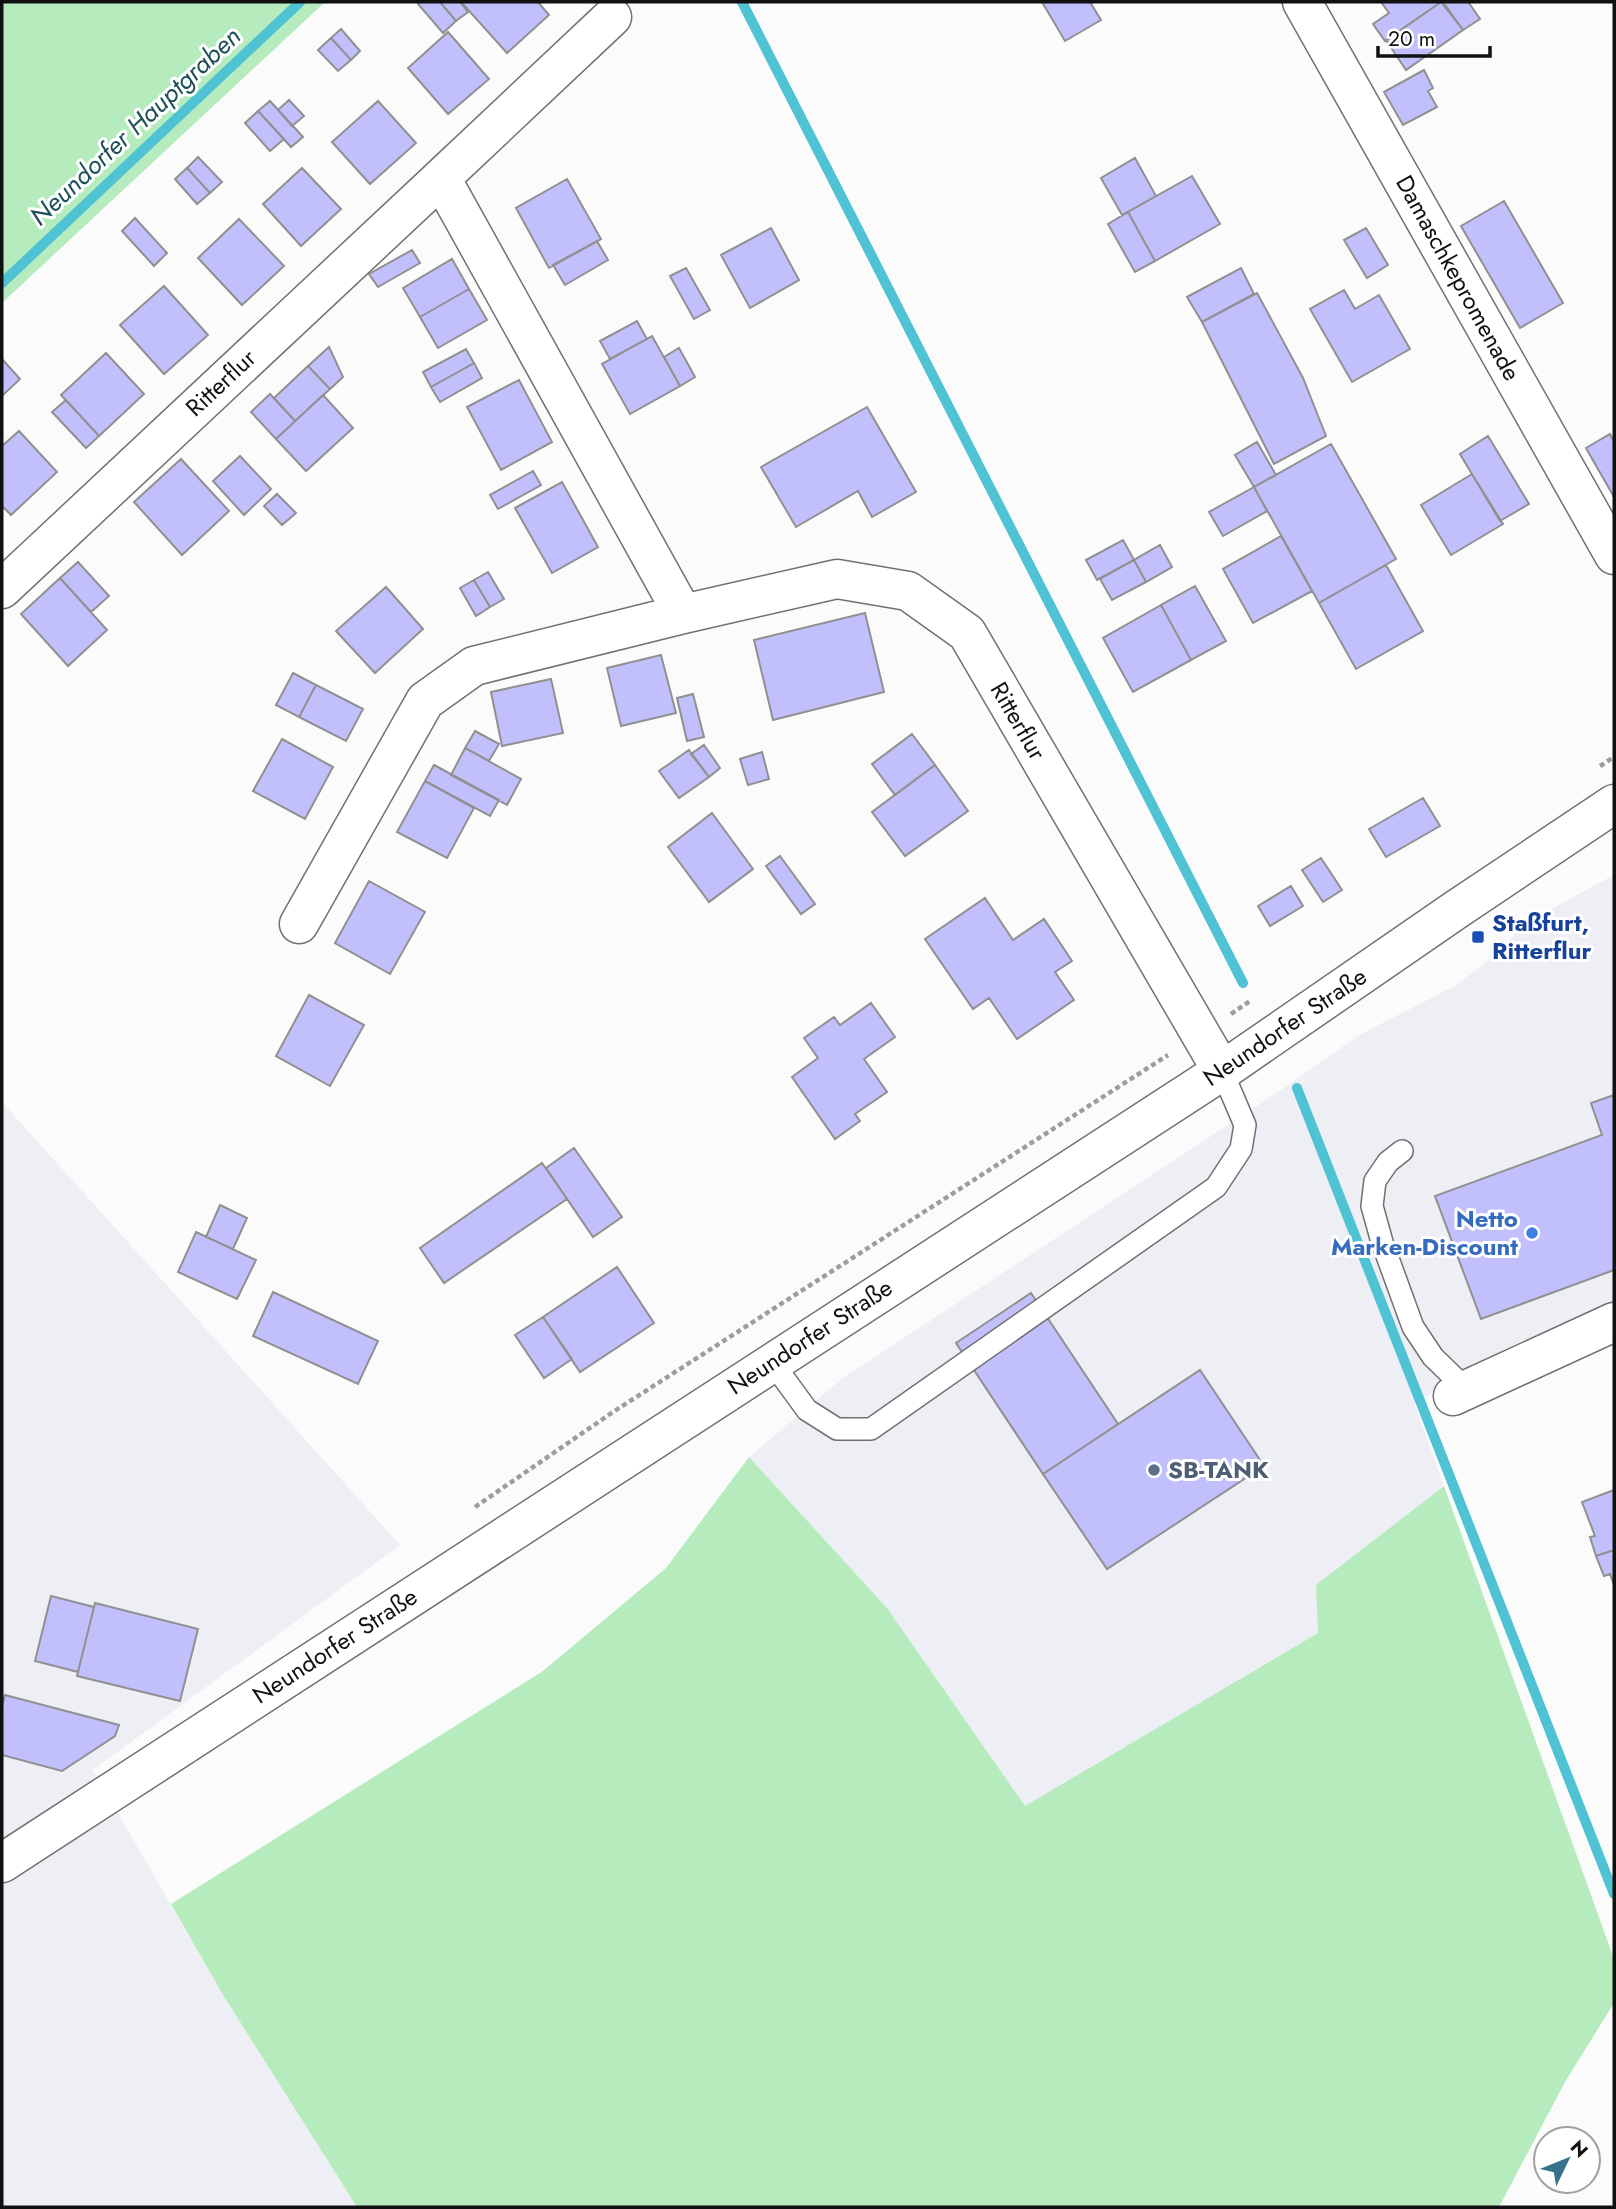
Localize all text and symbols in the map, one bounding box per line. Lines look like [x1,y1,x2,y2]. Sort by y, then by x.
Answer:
scale bar [1378,14,1490,58]
water label: Neundorfer Hauptgraben [21,18,249,234]
text: 20 m [1388,24,1435,54]
street label: Damaschkepromenade [1387,169,1530,387]
street label: Ritterflur [178,340,264,424]
street label: Ritterflur [982,675,1055,767]
place label: Staßfurt, Ritterflur [1492,905,1592,968]
marker: Staßfurt, Ritterflur [1470,929,1486,945]
street label: Neundorfer Straße [1196,959,1373,1094]
place label: Netto Marken-Discount [1331,1201,1518,1264]
marker: Netto Marken-Discount [1524,1225,1540,1241]
street label: Neundorfer Straße [720,1270,899,1403]
place label: SB-TANK [1168,1452,1269,1487]
marker: SB-TANK [1146,1462,1162,1478]
street label: Neundorfer Straße [245,1579,424,1712]
north arrow [1532,2125,1602,2195]
text: N [1564,2134,1594,2163]

